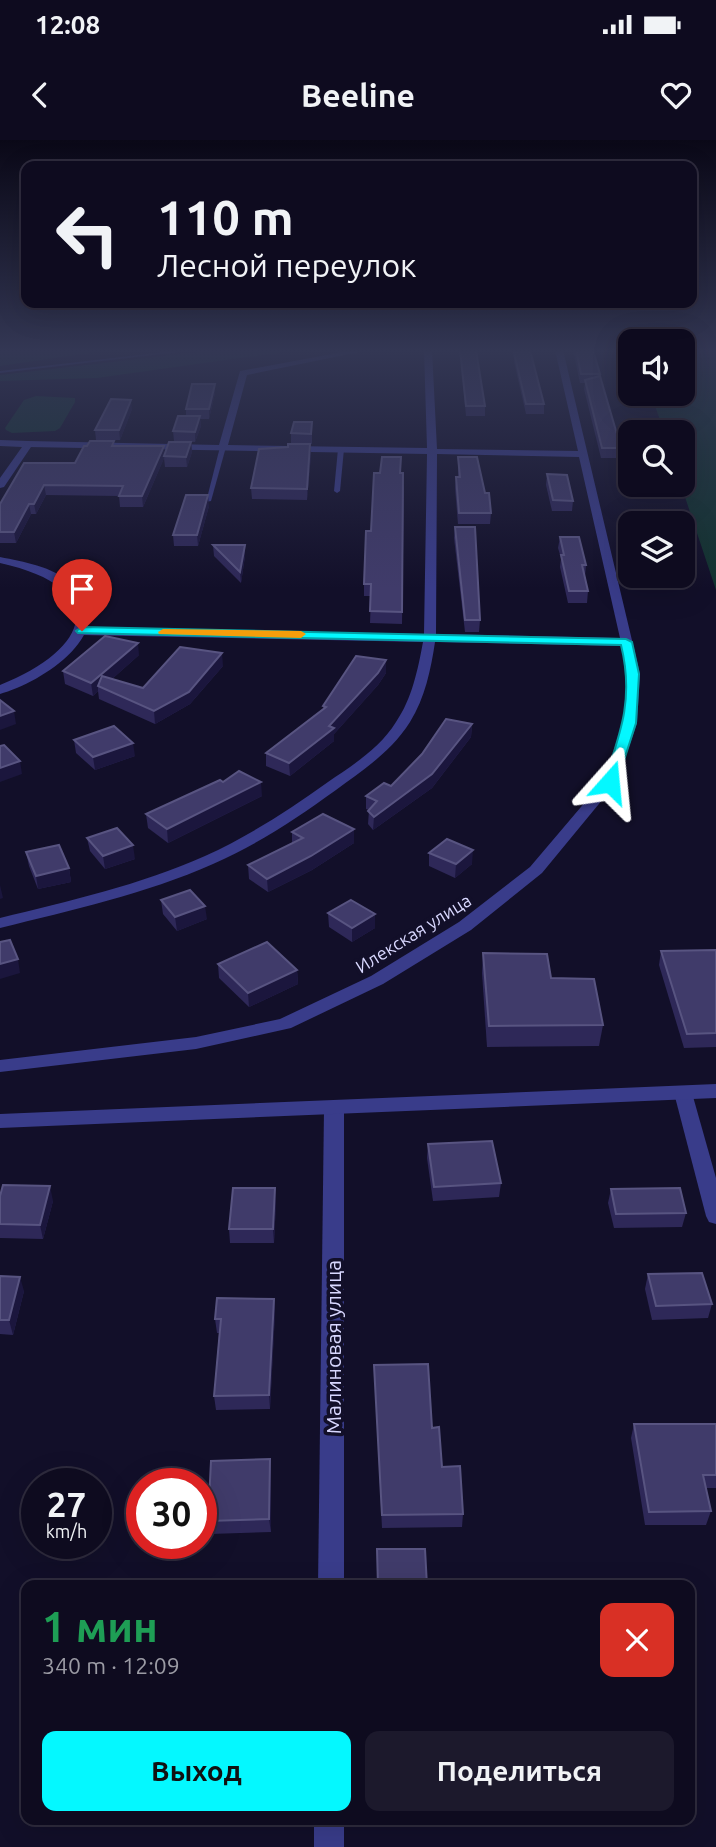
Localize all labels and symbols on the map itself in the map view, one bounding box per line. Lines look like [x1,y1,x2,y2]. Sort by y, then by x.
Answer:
pin [52,559,112,631]
position arrow [573,745,647,819]
street label: Илекская улица [352,889,474,977]
street label: Малиновая улица [321,1260,345,1434]
speed limit sign: 30 [126,1468,217,1559]

